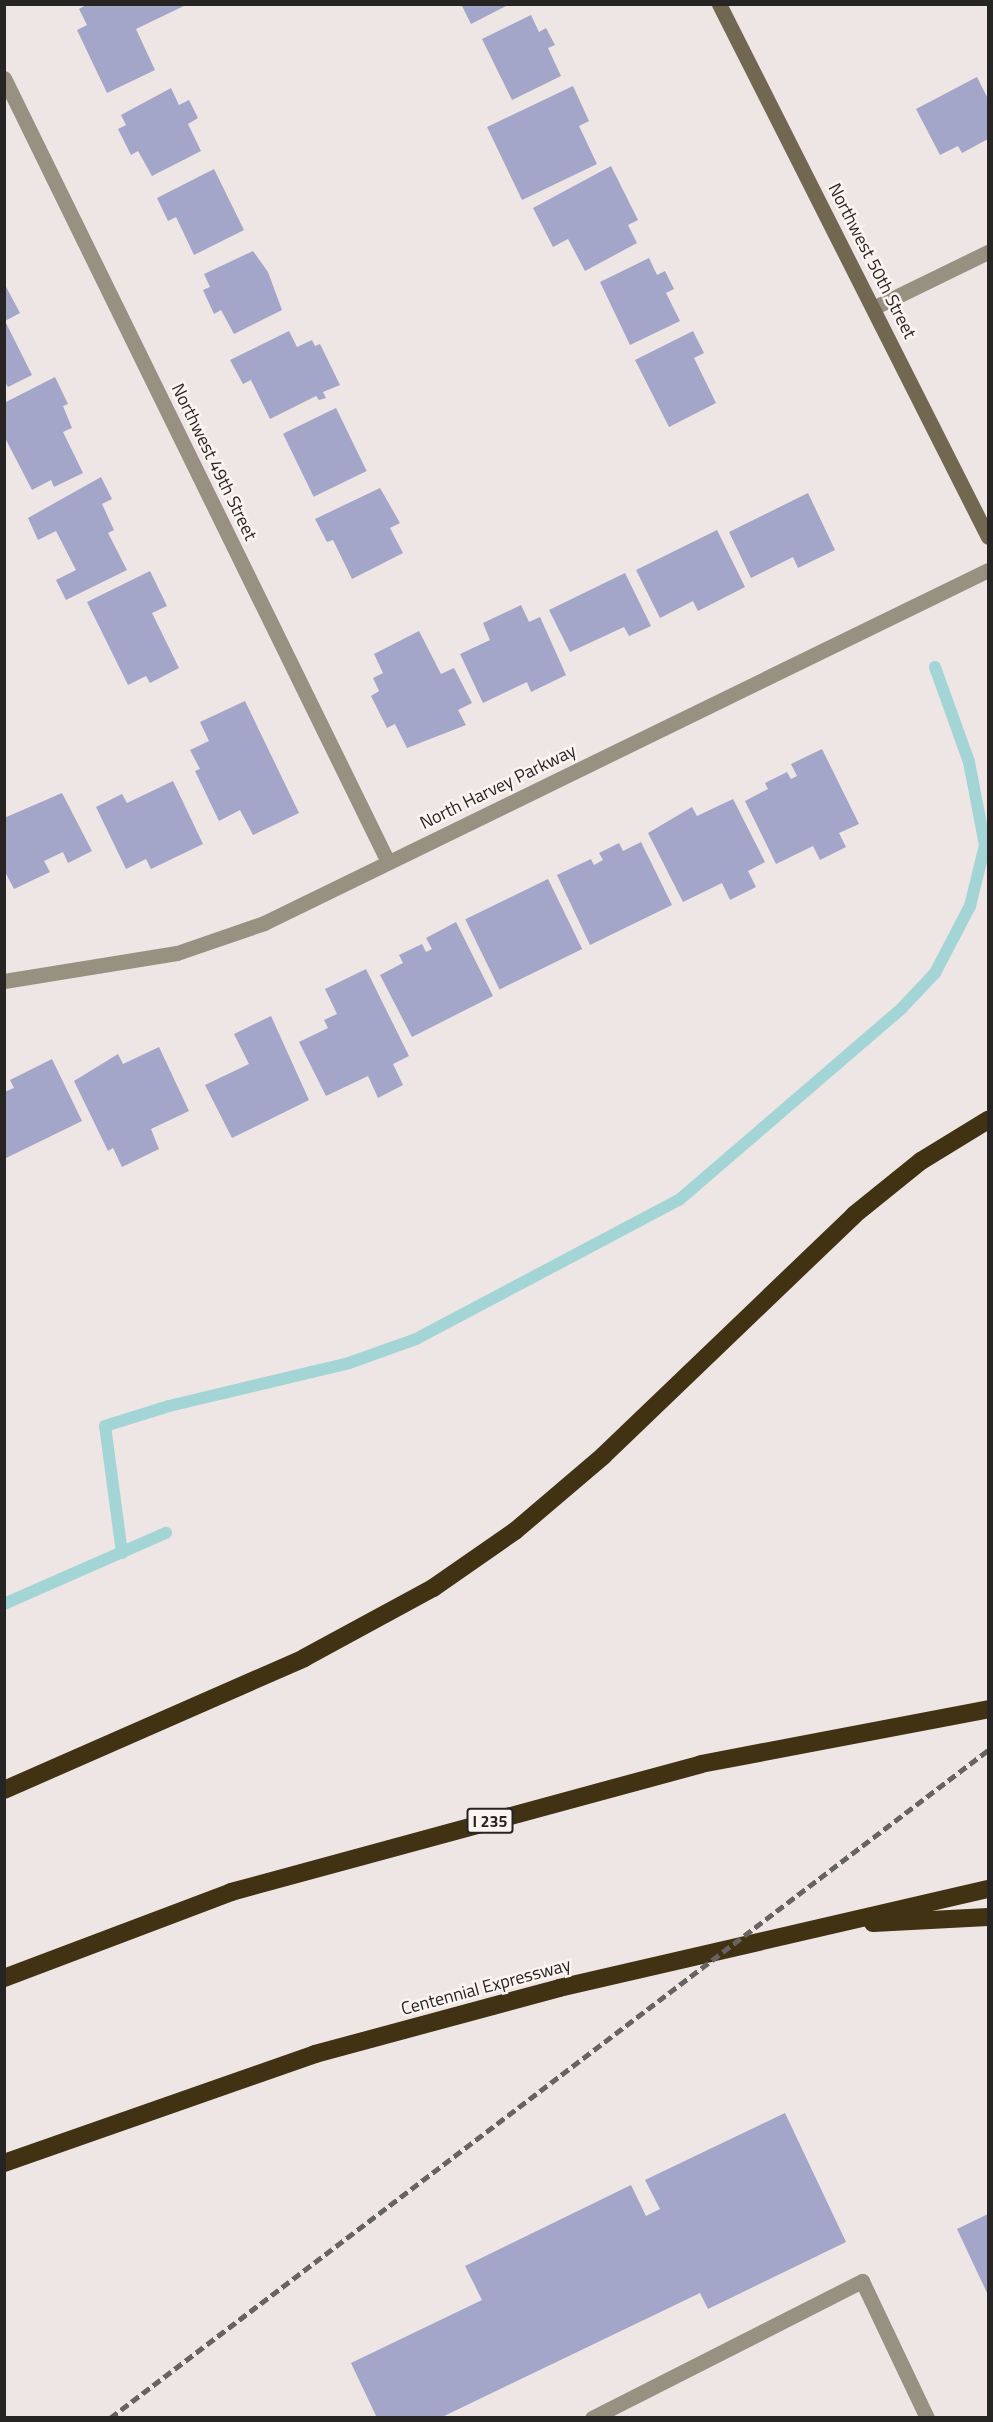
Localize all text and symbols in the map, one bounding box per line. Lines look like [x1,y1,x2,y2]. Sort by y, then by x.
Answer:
street label: Northwest 50th Street [823,180,921,342]
street label: Northwest 49th Street [167,380,261,544]
street label: North Harvey Parkway [416,740,580,834]
road number: I 235 [466,1808,514,1834]
street label: Centennial Expressway [399,1954,573,2020]

